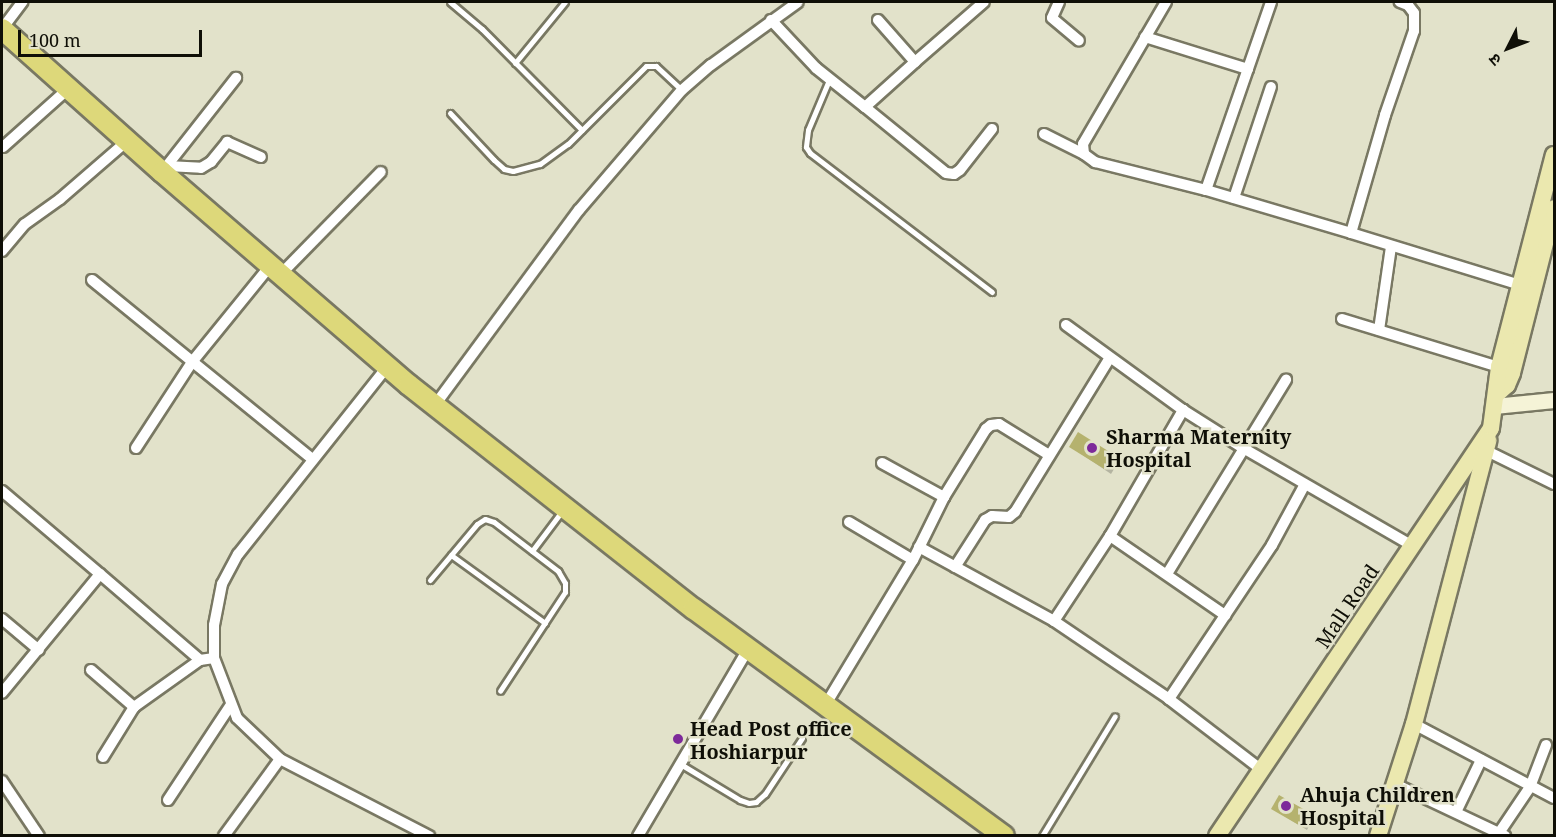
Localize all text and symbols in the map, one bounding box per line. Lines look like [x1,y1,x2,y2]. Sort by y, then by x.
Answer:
scale bar [21,18,206,56]
north arrow [1478,18,1538,78]
text: 100 m [29,28,81,52]
text: उ [1483,49,1506,71]
place label: Sharma Maternity Hospital [1106,424,1291,471]
marker: Sharma Maternity Hospital [1083,439,1101,457]
street label: Mall Road [1310,560,1384,652]
place label: Head Post office Hoshiarpur [690,716,852,763]
marker: Head Post office Hoshiarpur [671,732,685,746]
place label: Ahuja Children Hospital [1300,783,1455,830]
marker: Ahuja Children Hospital [1277,797,1295,815]

